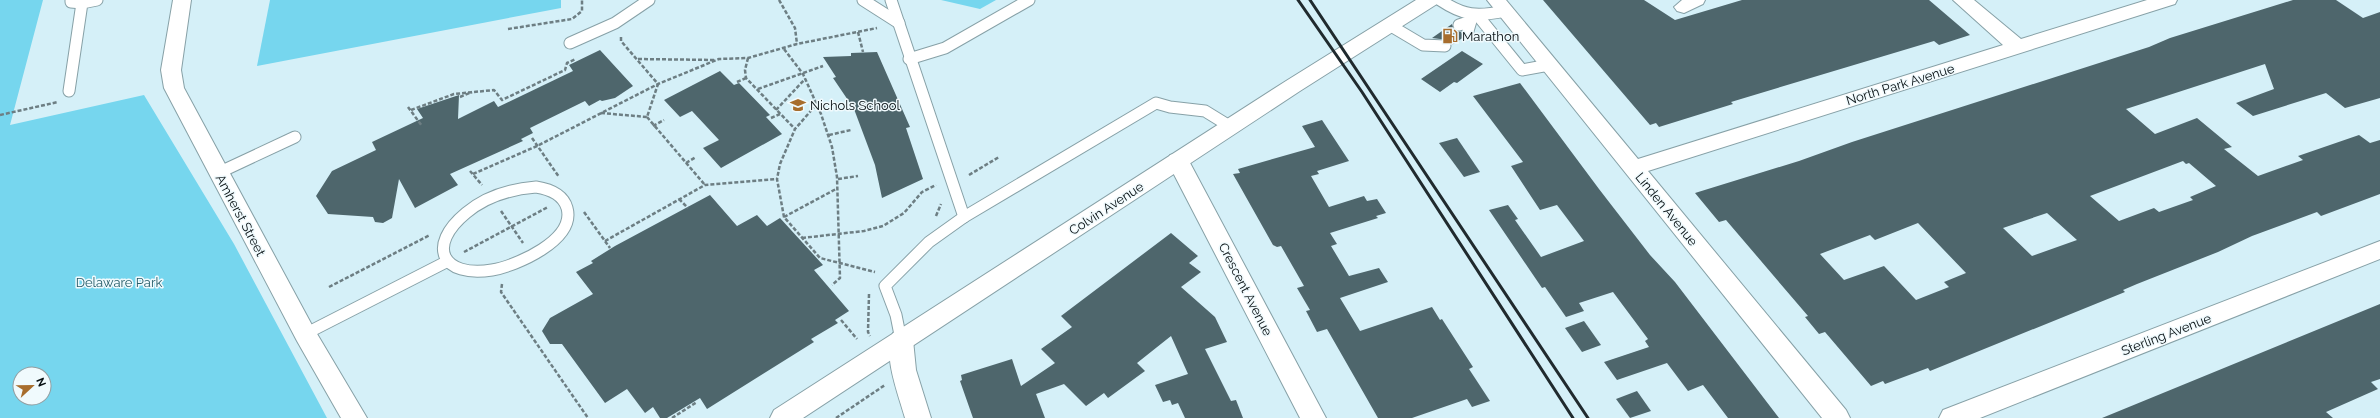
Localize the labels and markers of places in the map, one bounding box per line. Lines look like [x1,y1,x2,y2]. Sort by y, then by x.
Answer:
fuel station icon: Marathon [1441,27,1459,45]
place label: Marathon [1462,29,1519,44]
school or university icon: Nichols School [789,96,807,114]
place label: Nichols School [810,98,901,113]

